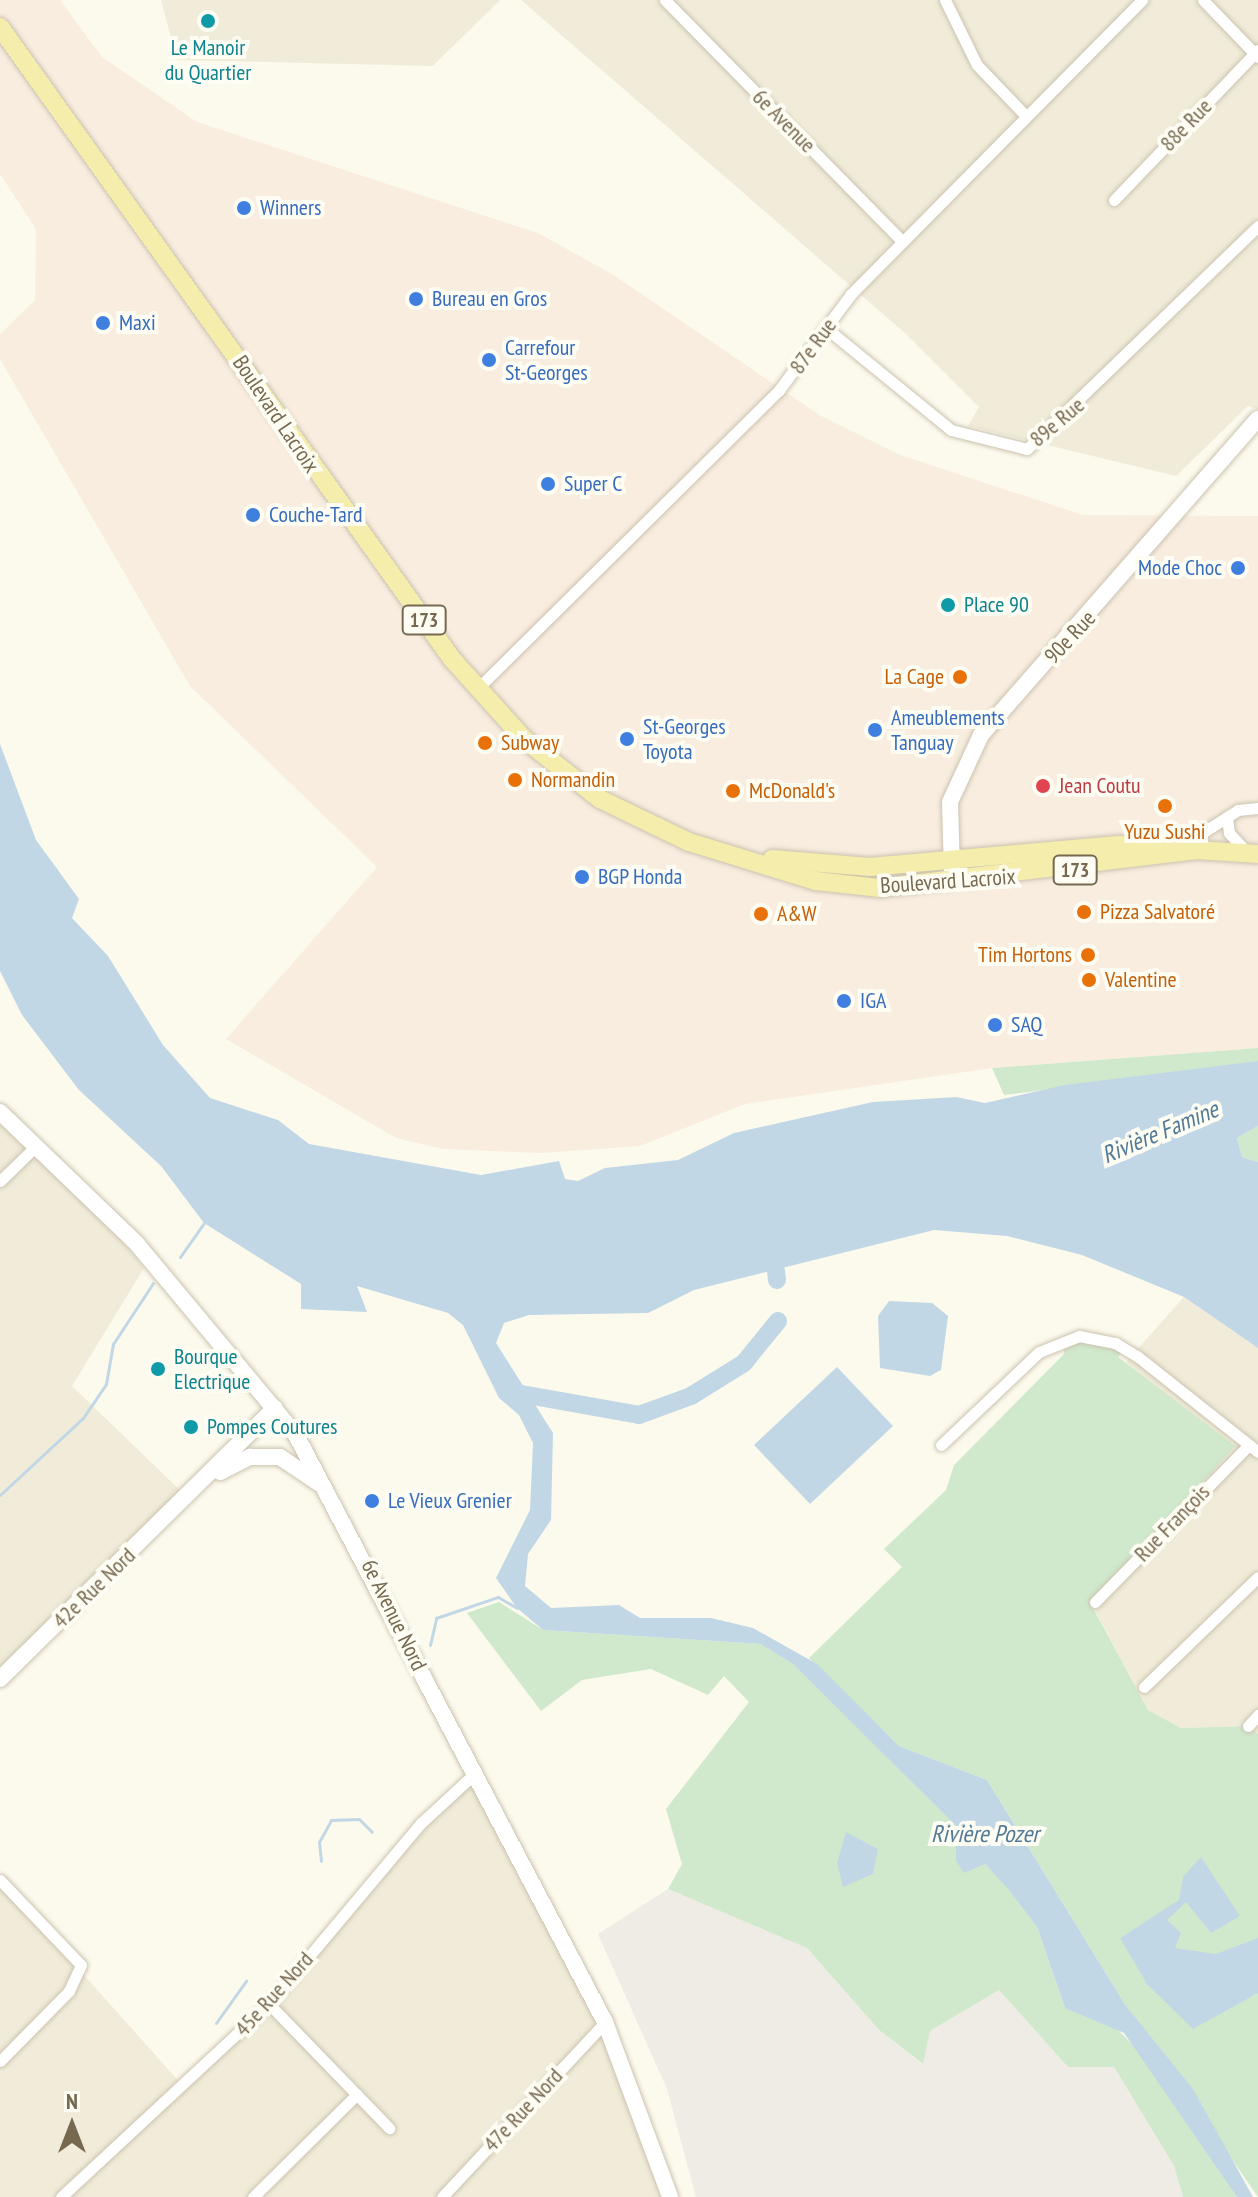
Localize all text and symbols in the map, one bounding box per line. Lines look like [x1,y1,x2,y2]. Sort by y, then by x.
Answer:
marker: Le Manoir du Quartier [199,12,217,30]
place label: Le Manoir du Quartier [165,34,251,86]
street label: 6e Avenue [747,84,821,158]
street label: 88e Rue [1155,93,1217,157]
place label: Winners [260,195,321,221]
marker: Winners [235,199,253,217]
place label: Bureau en Gros [432,286,547,312]
marker: Bureau en Gros [407,290,425,308]
place label: Maxi [119,310,156,336]
street label: 87e Rue [784,313,842,379]
marker: Maxi [94,314,112,332]
place label: Carrefour St-Georges [505,334,588,386]
street label: Boulevard Lacroix [227,350,325,478]
marker: Carrefour St-Georges [480,351,498,369]
street label: 89e Rue [1024,392,1090,452]
place label: Super C [564,471,622,497]
marker: Super C [539,475,557,493]
place label: Couche-Tard [269,502,362,528]
marker: Couche-Tard [244,506,262,524]
place label: Mode Choc [1138,555,1222,581]
marker: Mode Choc [1229,559,1247,577]
place label: Place 90 [964,592,1029,618]
marker: Place 90 [939,596,957,614]
road number: 173 [400,604,448,636]
street label: 90e Rue [1039,605,1101,669]
place label: La Cage [885,664,944,690]
marker: La Cage [951,668,969,686]
place label: Ameublements Tanguay [891,704,1005,756]
place label: St-Georges Toyota [643,713,726,764]
marker: Ameublements Tanguay [866,721,884,739]
place label: Subway [501,730,559,756]
marker: St-Georges Toyota [618,730,636,748]
marker: Subway [476,734,494,752]
place label: Normandin [531,767,615,793]
marker: Normandin [506,771,524,789]
place label: Jean Coutu [1059,773,1141,799]
marker: Jean Coutu [1034,777,1052,795]
place label: McDonald's [749,778,835,804]
marker: McDonald's [724,782,742,800]
marker: Yuzu Sushi [1156,797,1174,815]
place label: Yuzu Sushi [1124,819,1206,845]
road number: 173 [1051,854,1099,886]
street label: Boulevard Lacroix [879,863,1017,899]
place label: BGP Honda [598,864,683,890]
marker: BGP Honda [573,868,591,886]
place label: Pizza Salvatoré [1100,899,1215,925]
place label: A&W [777,901,817,927]
marker: Pizza Salvatoré [1075,903,1093,921]
marker: A&W [752,905,770,923]
place label: Tim Hortons [978,942,1072,968]
marker: Tim Hortons [1079,946,1097,964]
place label: Valentine [1105,967,1177,993]
marker: Valentine [1080,971,1098,989]
place label: IGA [860,988,886,1014]
marker: IGA [835,992,853,1010]
place label: SAQ [1011,1012,1042,1038]
marker: SAQ [986,1016,1004,1034]
water label: Rivière Famine [1098,1095,1222,1169]
place label: Bourque Electrique [174,1343,250,1394]
marker: Bourque Electrique [149,1360,167,1378]
place label: Pompes Coutures [207,1414,338,1440]
marker: Pompes Coutures [182,1418,200,1436]
street label: Rue François [1129,1479,1215,1567]
place label: Le Vieux Grenier [388,1488,513,1514]
marker: Le Vieux Grenier [363,1492,381,1510]
street label: 42e Rue Nord [47,1542,141,1634]
street label: 6e Avenue Nord [356,1555,432,1675]
water label: Rivière Pozer [931,1820,1039,1848]
street label: 45e Rue Nord [229,1946,319,2042]
street label: 47e Rue Nord [478,2063,568,2157]
north arrow [32,2085,112,2165]
text: N [66,2087,78,2115]

